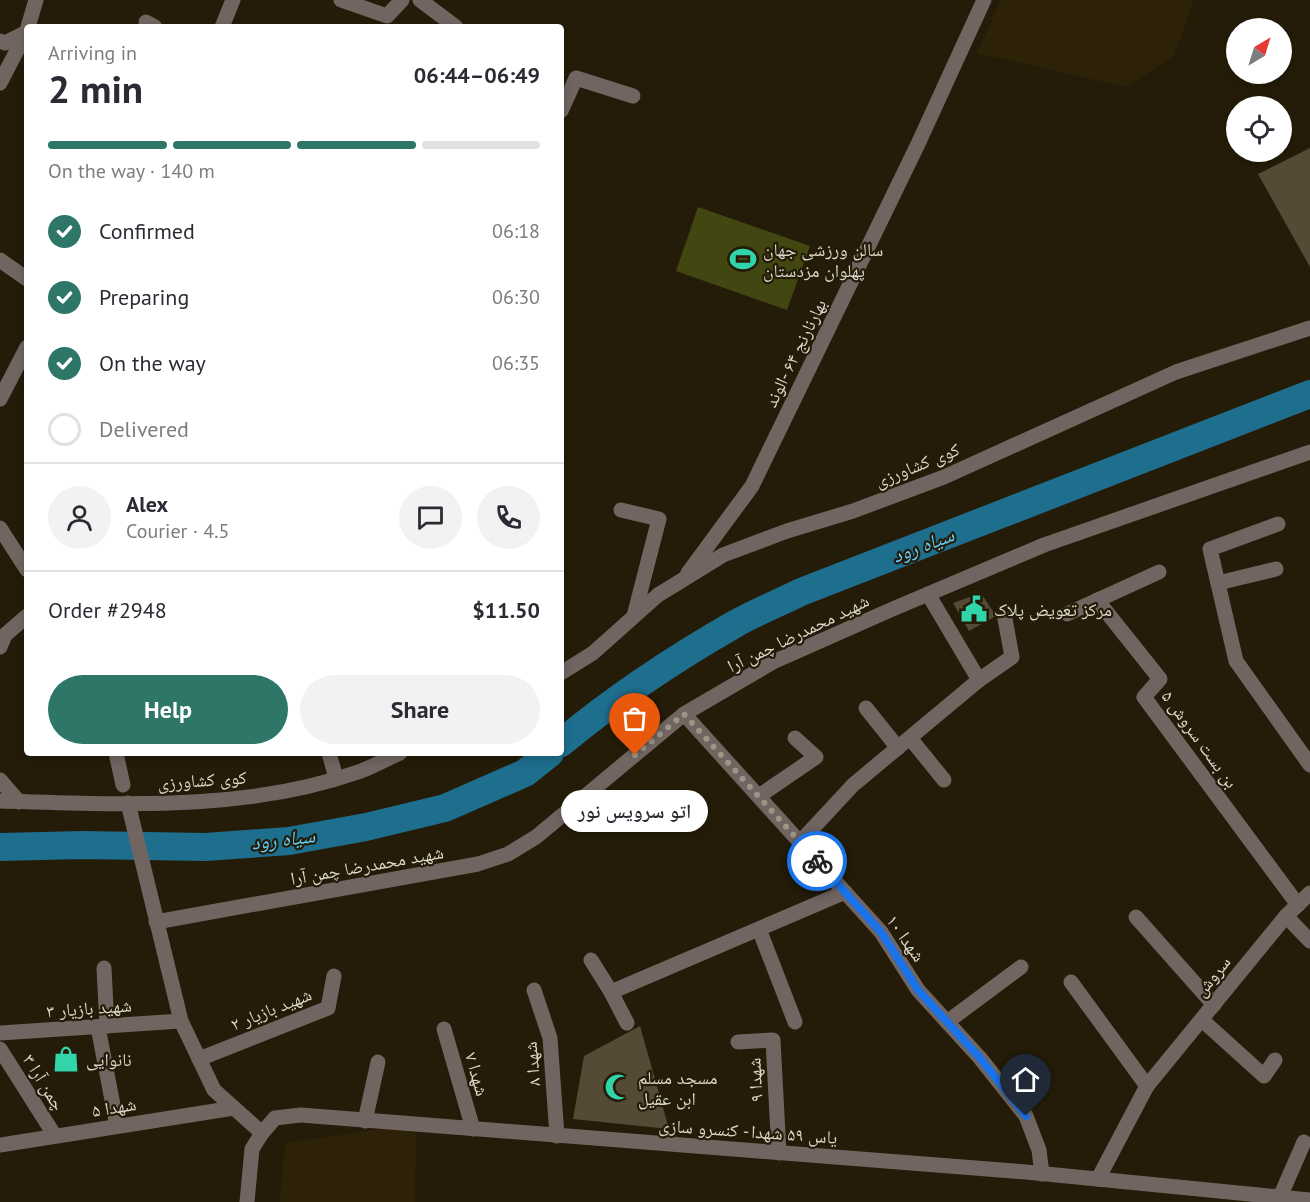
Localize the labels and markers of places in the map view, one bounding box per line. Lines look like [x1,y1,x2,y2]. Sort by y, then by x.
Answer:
place label: سالن ورزشی جهان پهلوان مزدستان [763,238,883,282]
sports icon: سالن ورزشی جهان پهلوان مزدستان [728,244,758,274]
public building icon: مرکز تعویض پلاک [959,594,989,624]
place label: مرکز تعویض پلاک [994,598,1112,621]
pin [609,693,660,755]
callout: اتو سرویس نور [562,791,708,833]
shop icon: نانوایی [51,1044,81,1074]
place label: نانوایی [86,1048,132,1071]
pin [1000,1054,1051,1116]
place label: مسجد مسلم ابن عقیل [638,1066,718,1110]
mosque icon: مسجد مسلم ابن عقیل [603,1072,633,1102]

